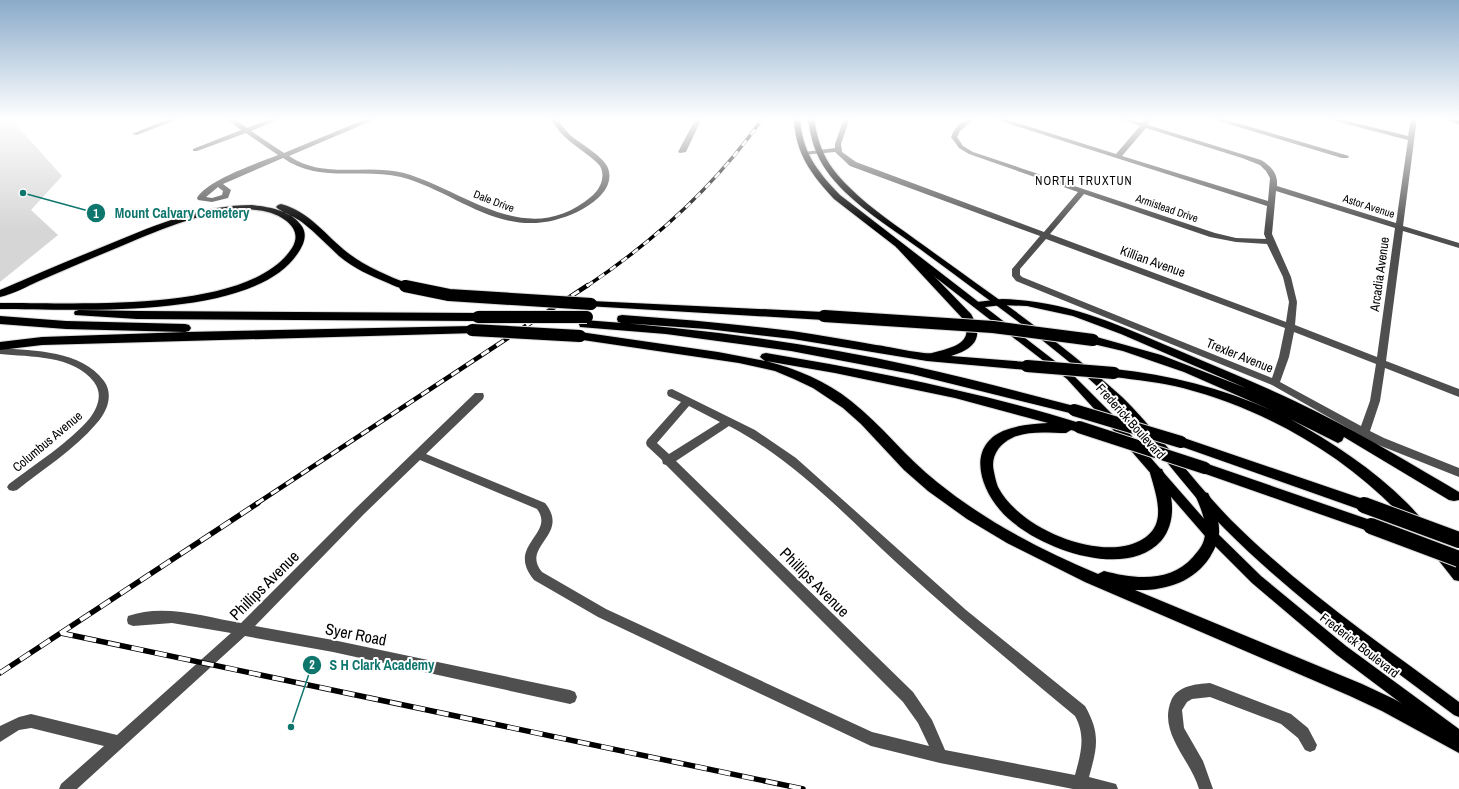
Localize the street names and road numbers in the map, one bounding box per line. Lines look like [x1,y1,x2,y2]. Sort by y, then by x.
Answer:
street label: Dale Drive [472,187,516,215]
street label: Armistead Drive [1133,190,1200,225]
street label: Astor Avenue [1340,191,1397,221]
street label: Arcadia Avenue [1366,236,1393,313]
street label: Killian Avenue [1118,242,1188,281]
street label: Trexler Avenue [1204,334,1276,377]
street label: Frederick Boulevard [1092,380,1169,463]
street label: Columbus Avenue [9,407,86,476]
street label: Phillips Avenue [775,542,855,622]
street label: Phillips Avenue [224,545,304,625]
street label: Frederick Boulevard [1317,609,1403,682]
street label: Syer Road [323,617,389,651]

